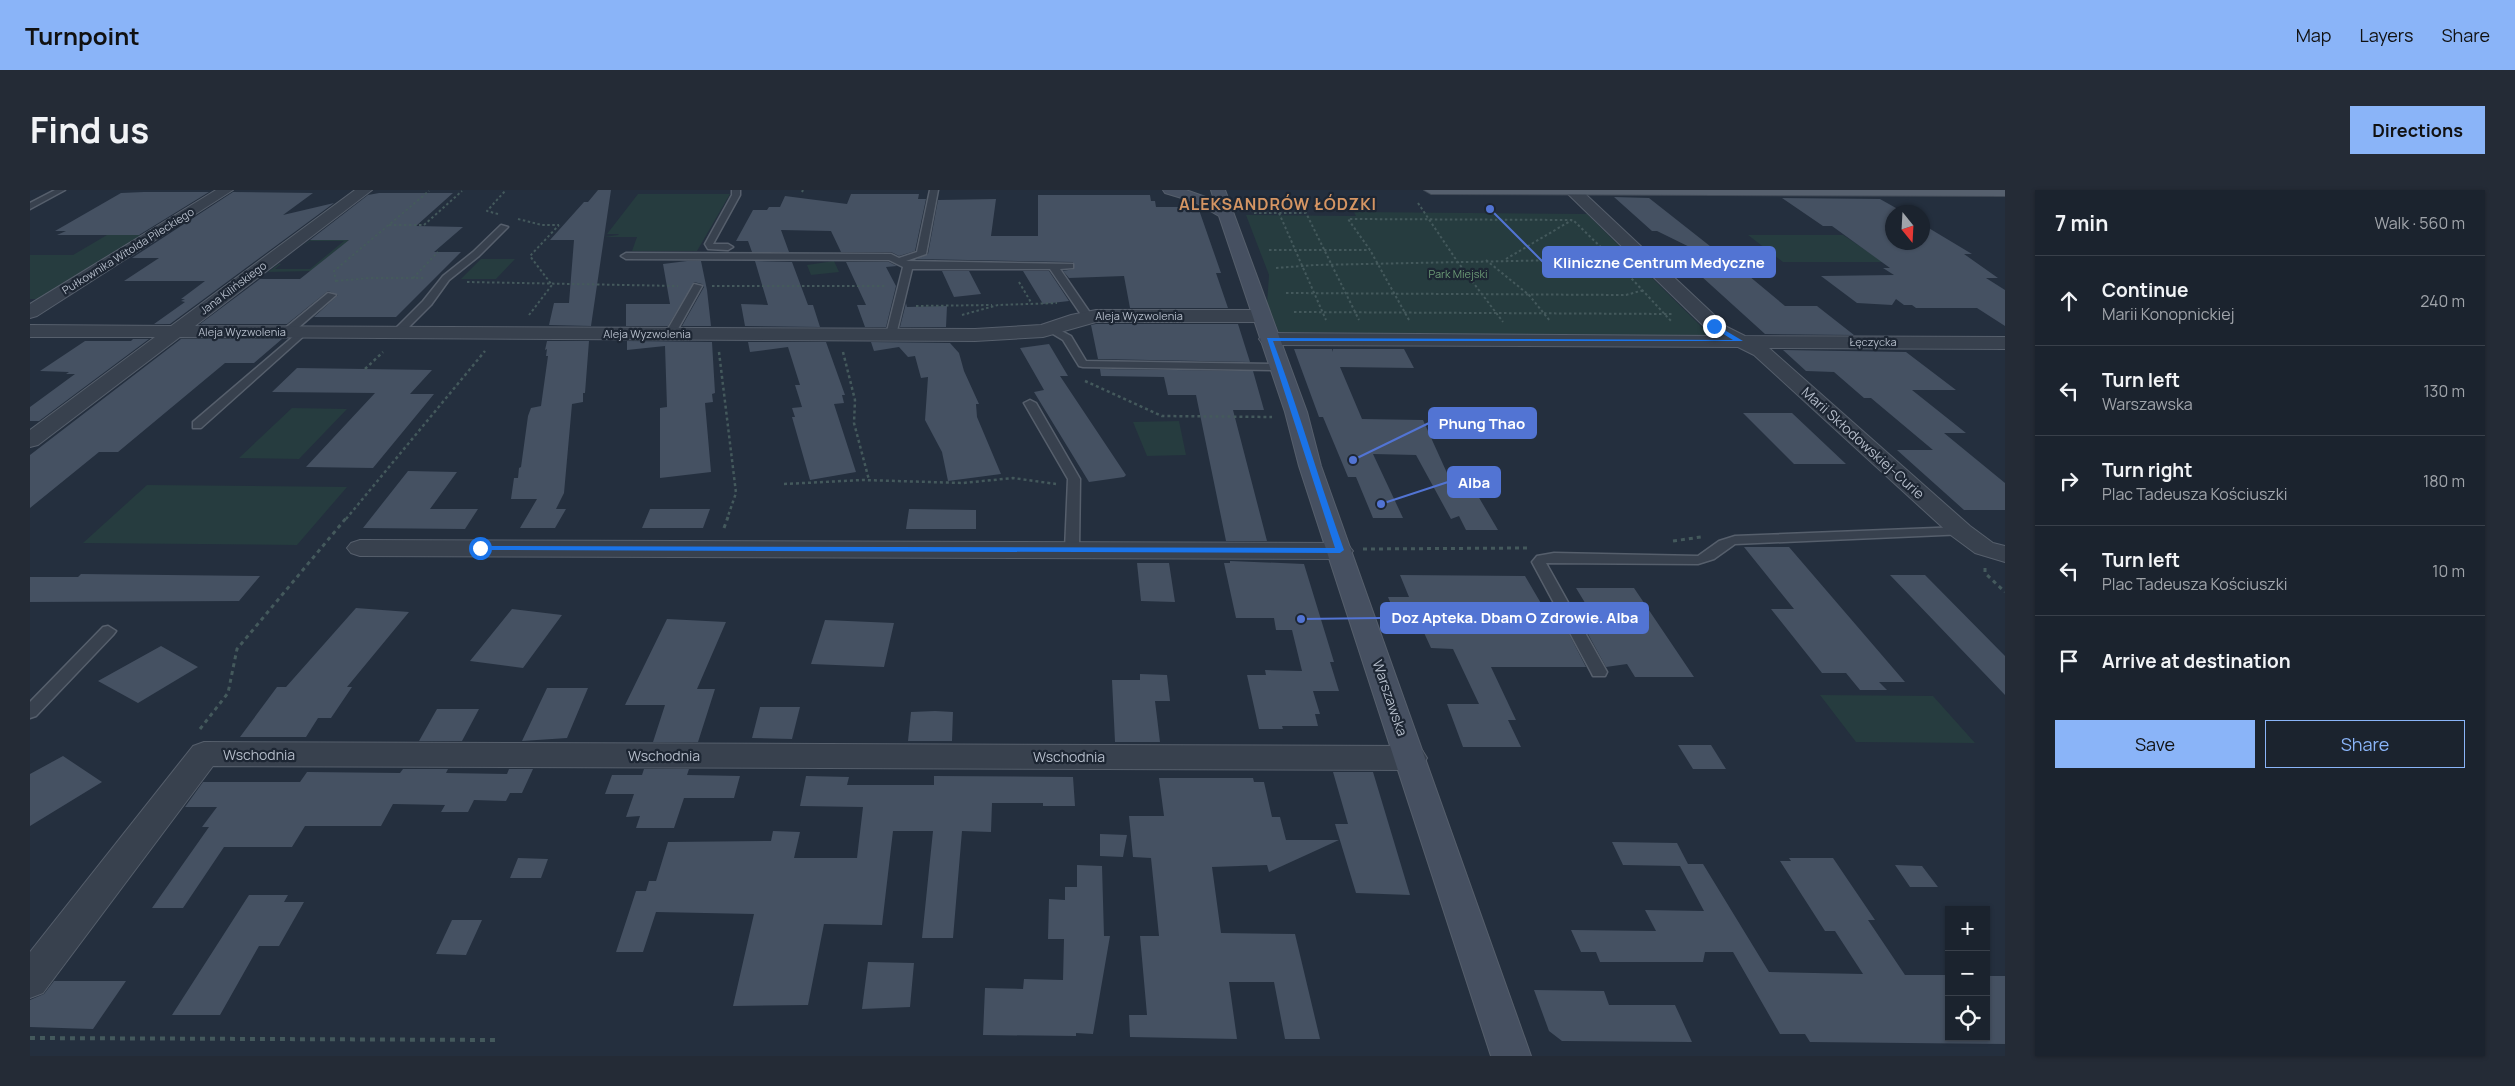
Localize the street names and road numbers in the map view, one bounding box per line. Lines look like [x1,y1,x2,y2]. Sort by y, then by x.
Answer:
street label: Pułkownika Witolda Pileckiego [59,203,197,297]
street label: Jana Kilińskiego [196,257,270,318]
street label: Aleja Wyzwolenia [1095,308,1183,323]
street label: Aleja Wyzwolenia [198,324,286,339]
street label: Aleja Wyzwolenia [603,326,691,341]
street label: Łęczycka [1849,334,1897,349]
street label: Marii Skłodowskiej-Curie [1798,382,1929,503]
street label: Warszawska [1369,657,1412,738]
street label: Wschodnia [223,745,295,764]
street label: Wschodnia [628,746,700,765]
street label: Wschodnia [1033,747,1105,766]

